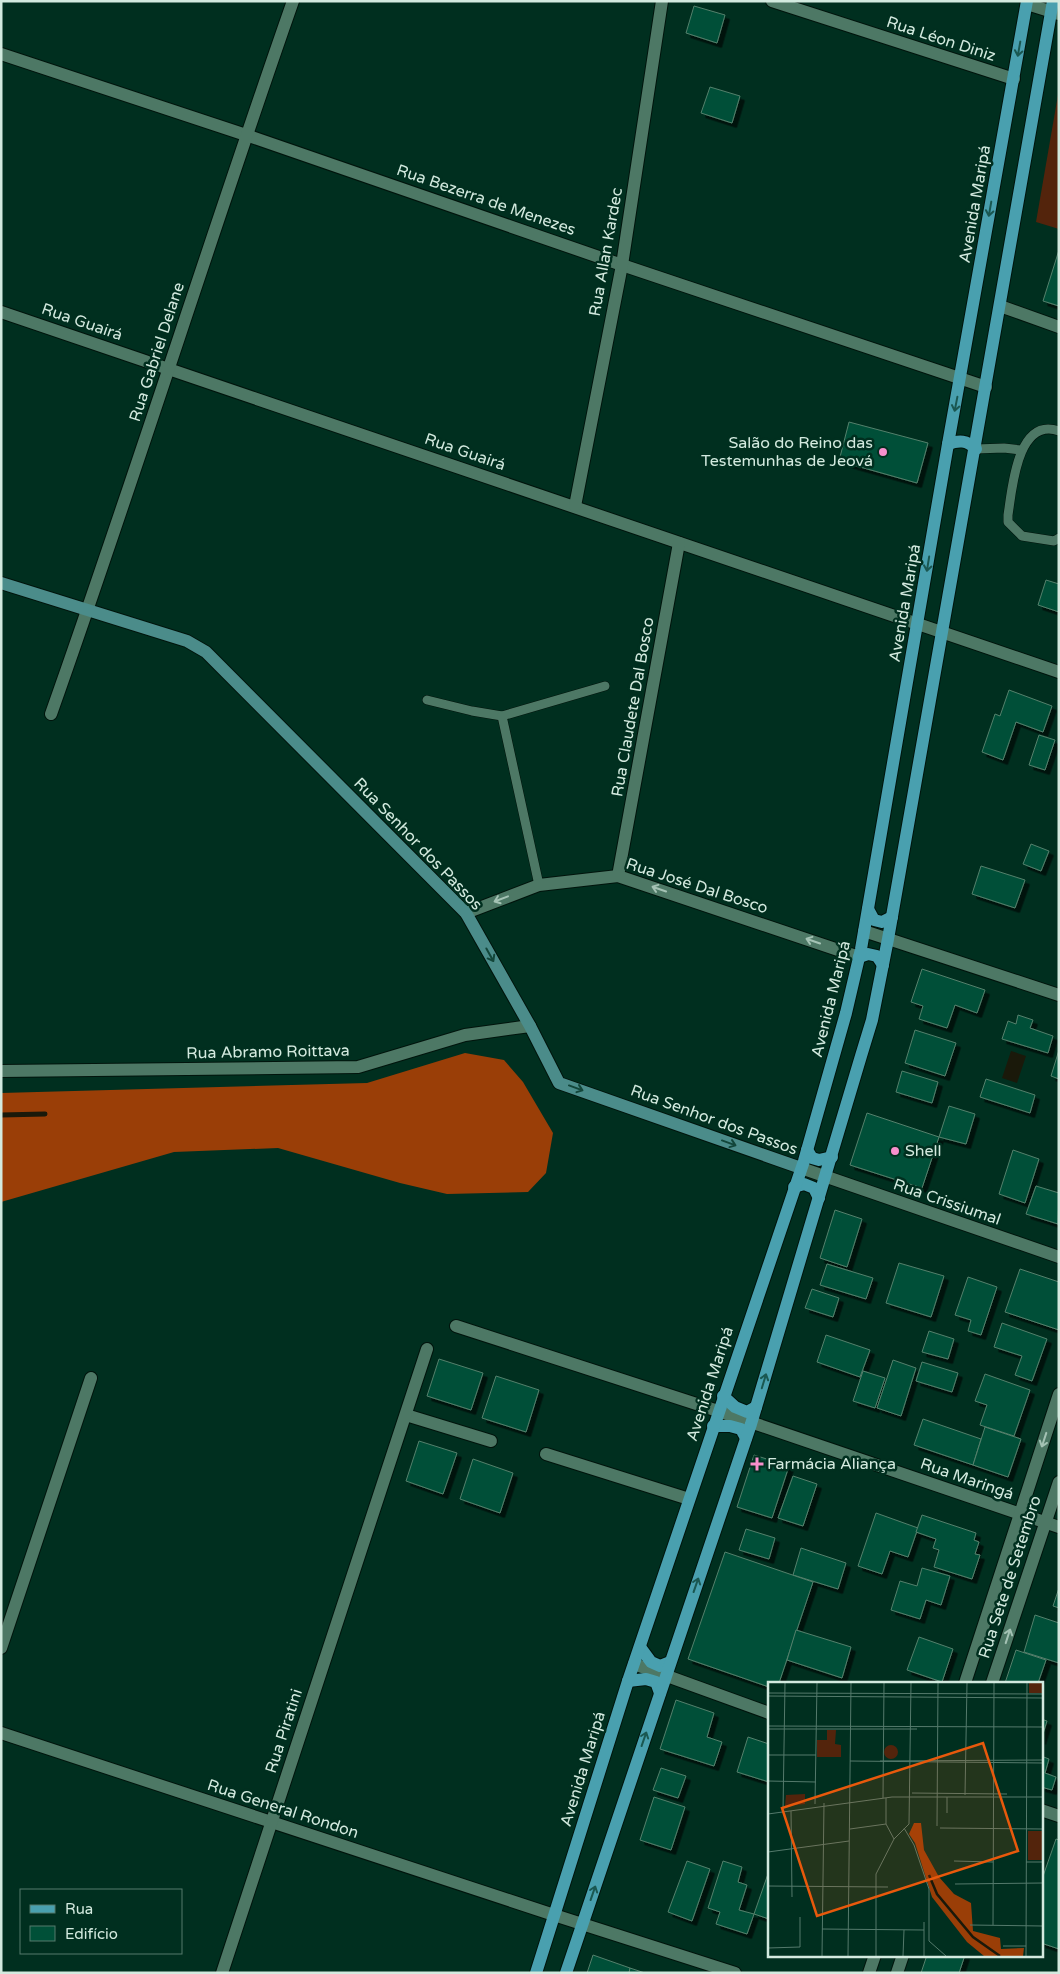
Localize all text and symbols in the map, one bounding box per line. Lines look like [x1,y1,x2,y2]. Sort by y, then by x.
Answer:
street label: Rua Léon Diniz [884,12,998,66]
one-way arrow [1013,41,1023,57]
street label: Avenida Maripá [955,143,995,265]
street label: Rua Bezerra de Menezes [394,160,578,240]
street label: Rua Allan Kardec [585,186,627,318]
one-way arrow [985,201,995,217]
street label: Rua Gabriel Delane [125,280,189,424]
street label: Rua Guairá [39,299,125,345]
one-way arrow [950,395,960,411]
street label: Rua Guairá [422,429,508,475]
place label: Salão do Reino das Testemunhas de Jeová [701,433,873,471]
marker: Salão do Reino das Testemunhas de Jeová [877,446,889,458]
street label: Avenida Maripá [885,542,925,664]
one-way arrow [923,555,933,571]
street label: Rua Claudete Dal Bosco [607,616,659,798]
street label: Rua Senhor dos Passos [350,774,486,914]
street label: Rua José Dal Bosco [624,854,770,918]
one-way arrow [651,884,667,894]
one-way arrow [494,895,510,904]
one-way arrow [805,936,821,945]
street label: Avenida Maripá [807,939,855,1059]
one-way arrow [486,947,496,962]
street label: Rua Abramo Roittava [186,1041,350,1063]
street label: Rua Senhor dos Passos [628,1080,800,1160]
one-way arrow [567,1084,583,1093]
one-way arrow [721,1139,736,1148]
place label: Shell [905,1141,942,1161]
marker: Shell [889,1145,901,1157]
street label: Rua Crissiumal [891,1174,1003,1230]
street label: Avenida Maripá [682,1324,738,1444]
one-way arrow [759,1373,769,1389]
one-way arrow [1039,1432,1048,1448]
place label: Farmácia Aliança [767,1454,896,1474]
street label: Rua Maringá [918,1454,1016,1504]
marker: Farmácia Aliança [751,1458,763,1470]
street label: Rua Sete de Setembro [974,1493,1046,1661]
one-way arrow [692,1578,701,1594]
one-way arrow [1003,1629,1013,1645]
inset map [768,1682,1042,1956]
street label: Rua Piratini [261,1686,307,1776]
street label: Avenida Maripá [556,1709,610,1829]
one-way arrow [640,1732,650,1748]
street label: Rua General Rondon [205,1775,361,1843]
one-way arrow [589,1886,598,1902]
legend [20,1889,182,1954]
text: Rua [65,1900,93,1918]
text: Edifício [65,1925,118,1943]

